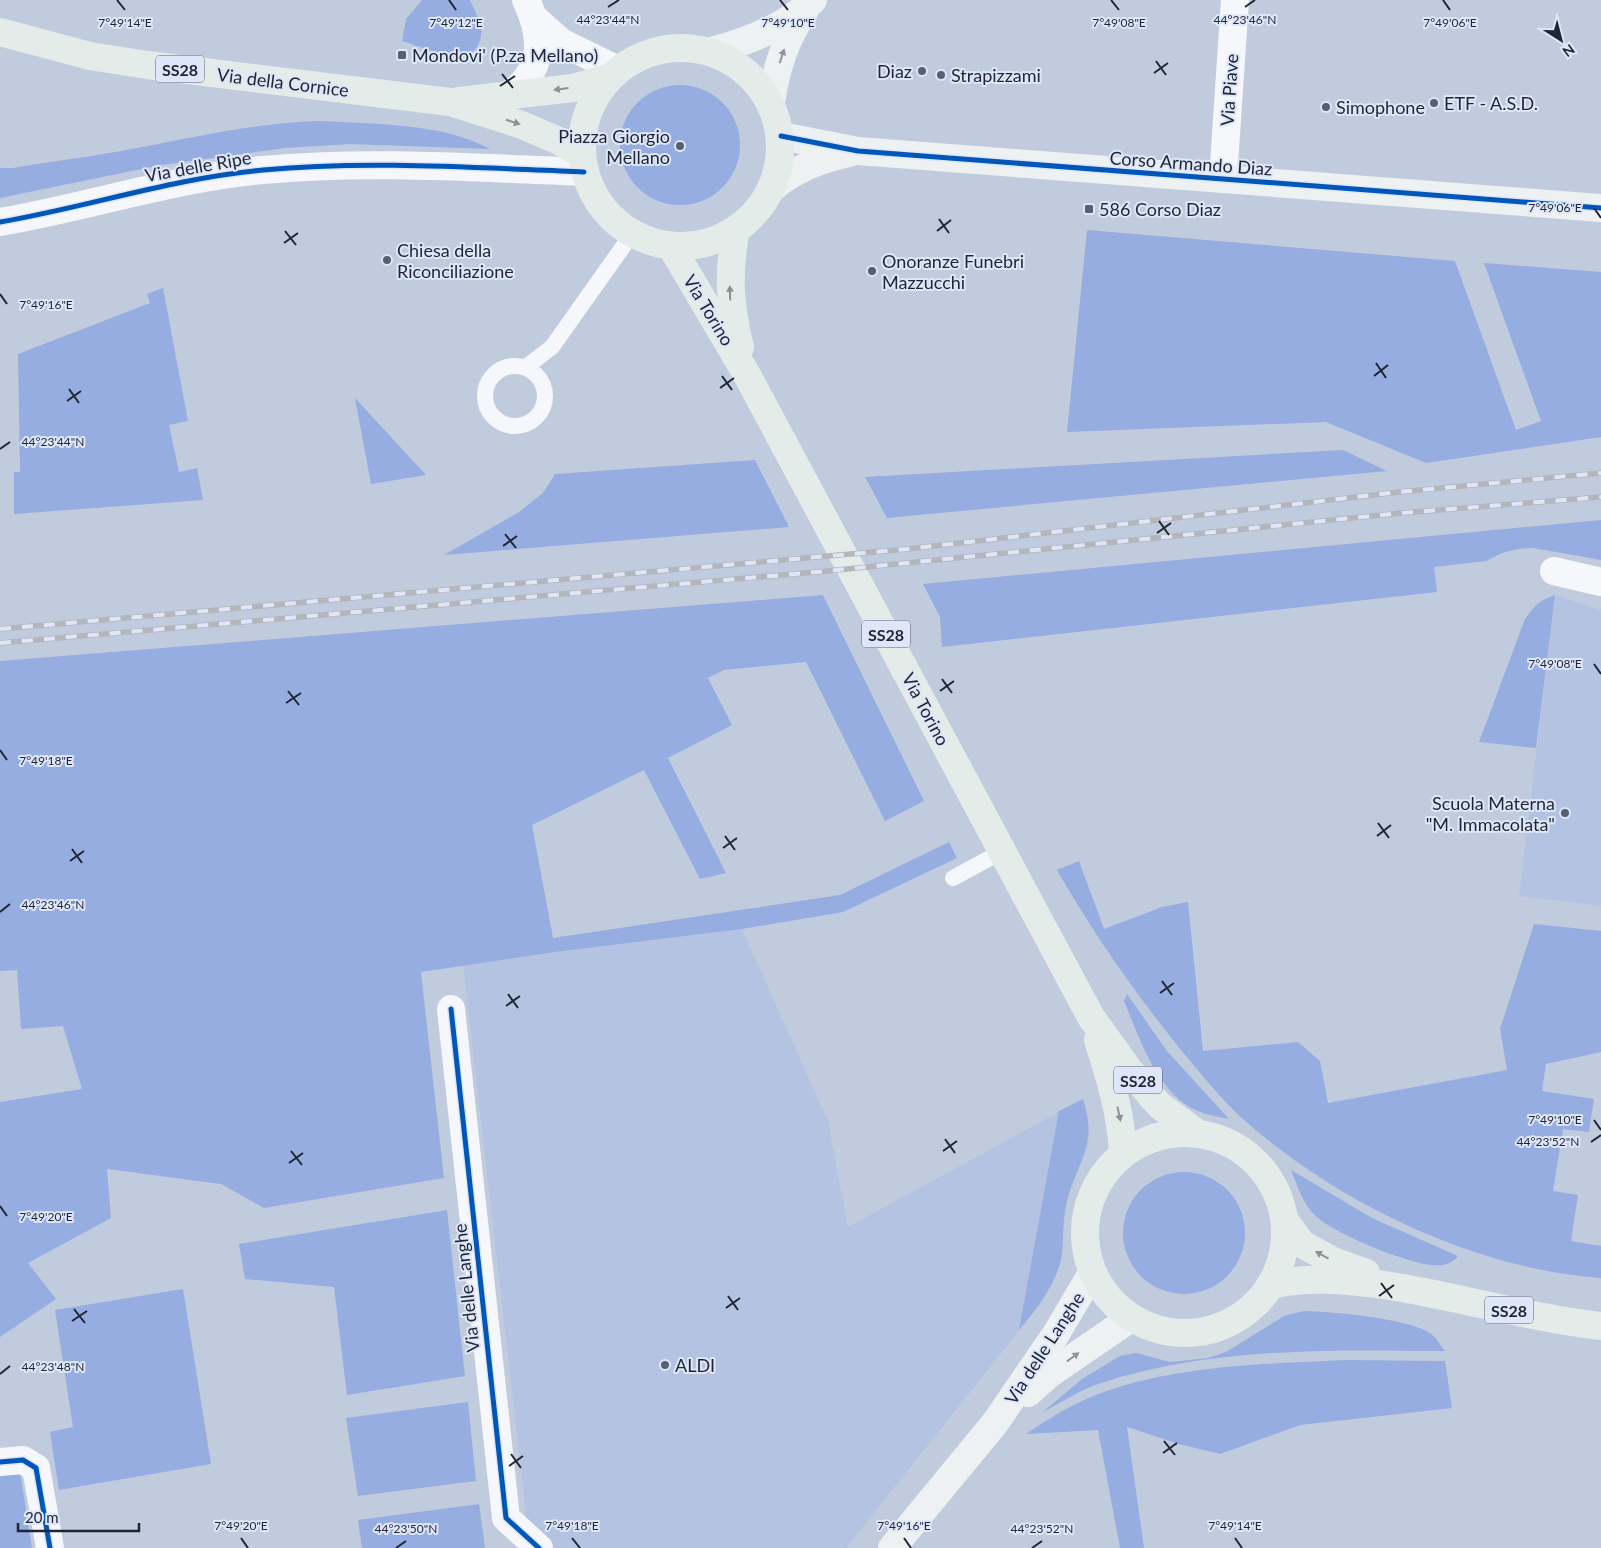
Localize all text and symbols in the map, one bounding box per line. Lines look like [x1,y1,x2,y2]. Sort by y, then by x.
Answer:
text: 44°23'44"N [577,12,639,27]
text: 44°23'46"N [1214,12,1276,27]
text: 7°49'14"E [98,15,152,30]
text: 7°49'12"E [429,15,483,30]
text: 7°49'10"E [761,15,815,30]
text: 7°49'08"E [1092,15,1146,30]
text: 7°49'06"E [1423,15,1477,30]
north arrow [1536,15,1586,65]
text: N [1560,41,1578,61]
place label: Mondovi' (P.za Mellano) [412,44,598,66]
one-way arrow [778,48,786,63]
marker: Mondovi' (P.za Mellano) [396,49,408,61]
street label: Via Piave [1216,53,1242,127]
road number: SS28 [156,56,204,82]
place label: Diaz [877,60,912,82]
street label: Via della Cornice [216,63,350,101]
place label: Strapizzami [951,64,1041,86]
marker: Diaz [916,65,928,77]
marker: Strapizzami [935,69,947,81]
one-way arrow [553,85,569,93]
place label: ETF - A.S.D. [1444,92,1538,114]
place label: Simophone [1336,96,1425,118]
marker: ETF - A.S.D. [1428,97,1440,109]
marker: Simophone [1320,101,1332,113]
one-way arrow [506,119,521,127]
place label: Piazza Giorgio Mellano [558,125,670,168]
marker: Piazza Giorgio Mellano [674,140,686,152]
street label: Via delle Ripe [143,146,253,186]
street label: Corso Armando Diaz [1109,146,1273,180]
place label: 586 Corso Diaz [1099,198,1221,220]
text: 7°49'06"E [1528,200,1582,215]
marker: 586 Corso Diaz [1083,203,1095,215]
place label: Chiesa della Riconciliazione [397,239,514,282]
place label: Onoranze Funebri Mazzucchi [882,250,1024,293]
marker: Chiesa della Riconciliazione [381,254,393,266]
marker: Onoranze Funebri Mazzucchi [866,265,878,277]
street label: Via Torino [679,270,739,350]
one-way arrow [726,285,734,301]
text: 7°49'16"E [19,297,73,312]
text: 44°23'44"N [22,434,84,449]
road number: SS28 [862,620,910,648]
text: 7°49'08"E [1528,656,1582,671]
street label: Via Torino [898,669,954,749]
text: 7°49'18"E [19,753,73,768]
place label: Scuola Materna "M. Immacolata" [1426,792,1555,835]
marker: Scuola Materna "M. Immacolata" [1559,807,1571,819]
text: 44°23'46"N [22,897,84,912]
road number: SS28 [1114,1066,1162,1094]
one-way arrow [1115,1107,1123,1122]
text: 7°49'10"E [1528,1112,1582,1127]
text: 44°23'52"N [1517,1134,1579,1149]
text: 7°49'20"E [19,1209,73,1224]
street label: Via delle Langhe [448,1223,484,1353]
one-way arrow [1315,1251,1330,1259]
street label: Via delle Langhe [1000,1288,1088,1408]
road number: SS28 [1485,1296,1533,1324]
one-way arrow [1066,1353,1079,1363]
place label: ALDI [675,1354,715,1376]
text: 44°23'48"N [22,1359,84,1374]
marker: ALDI [659,1359,671,1371]
scale bar [18,1500,139,1532]
text: 20 m [25,1508,59,1526]
text: 7°49'20"E [214,1518,268,1533]
text: 7°49'18"E [545,1518,599,1533]
text: 7°49'16"E [877,1518,931,1533]
text: 7°49'14"E [1208,1518,1262,1533]
text: 44°23'50"N [375,1521,437,1536]
text: 44°23'52"N [1011,1521,1073,1536]

